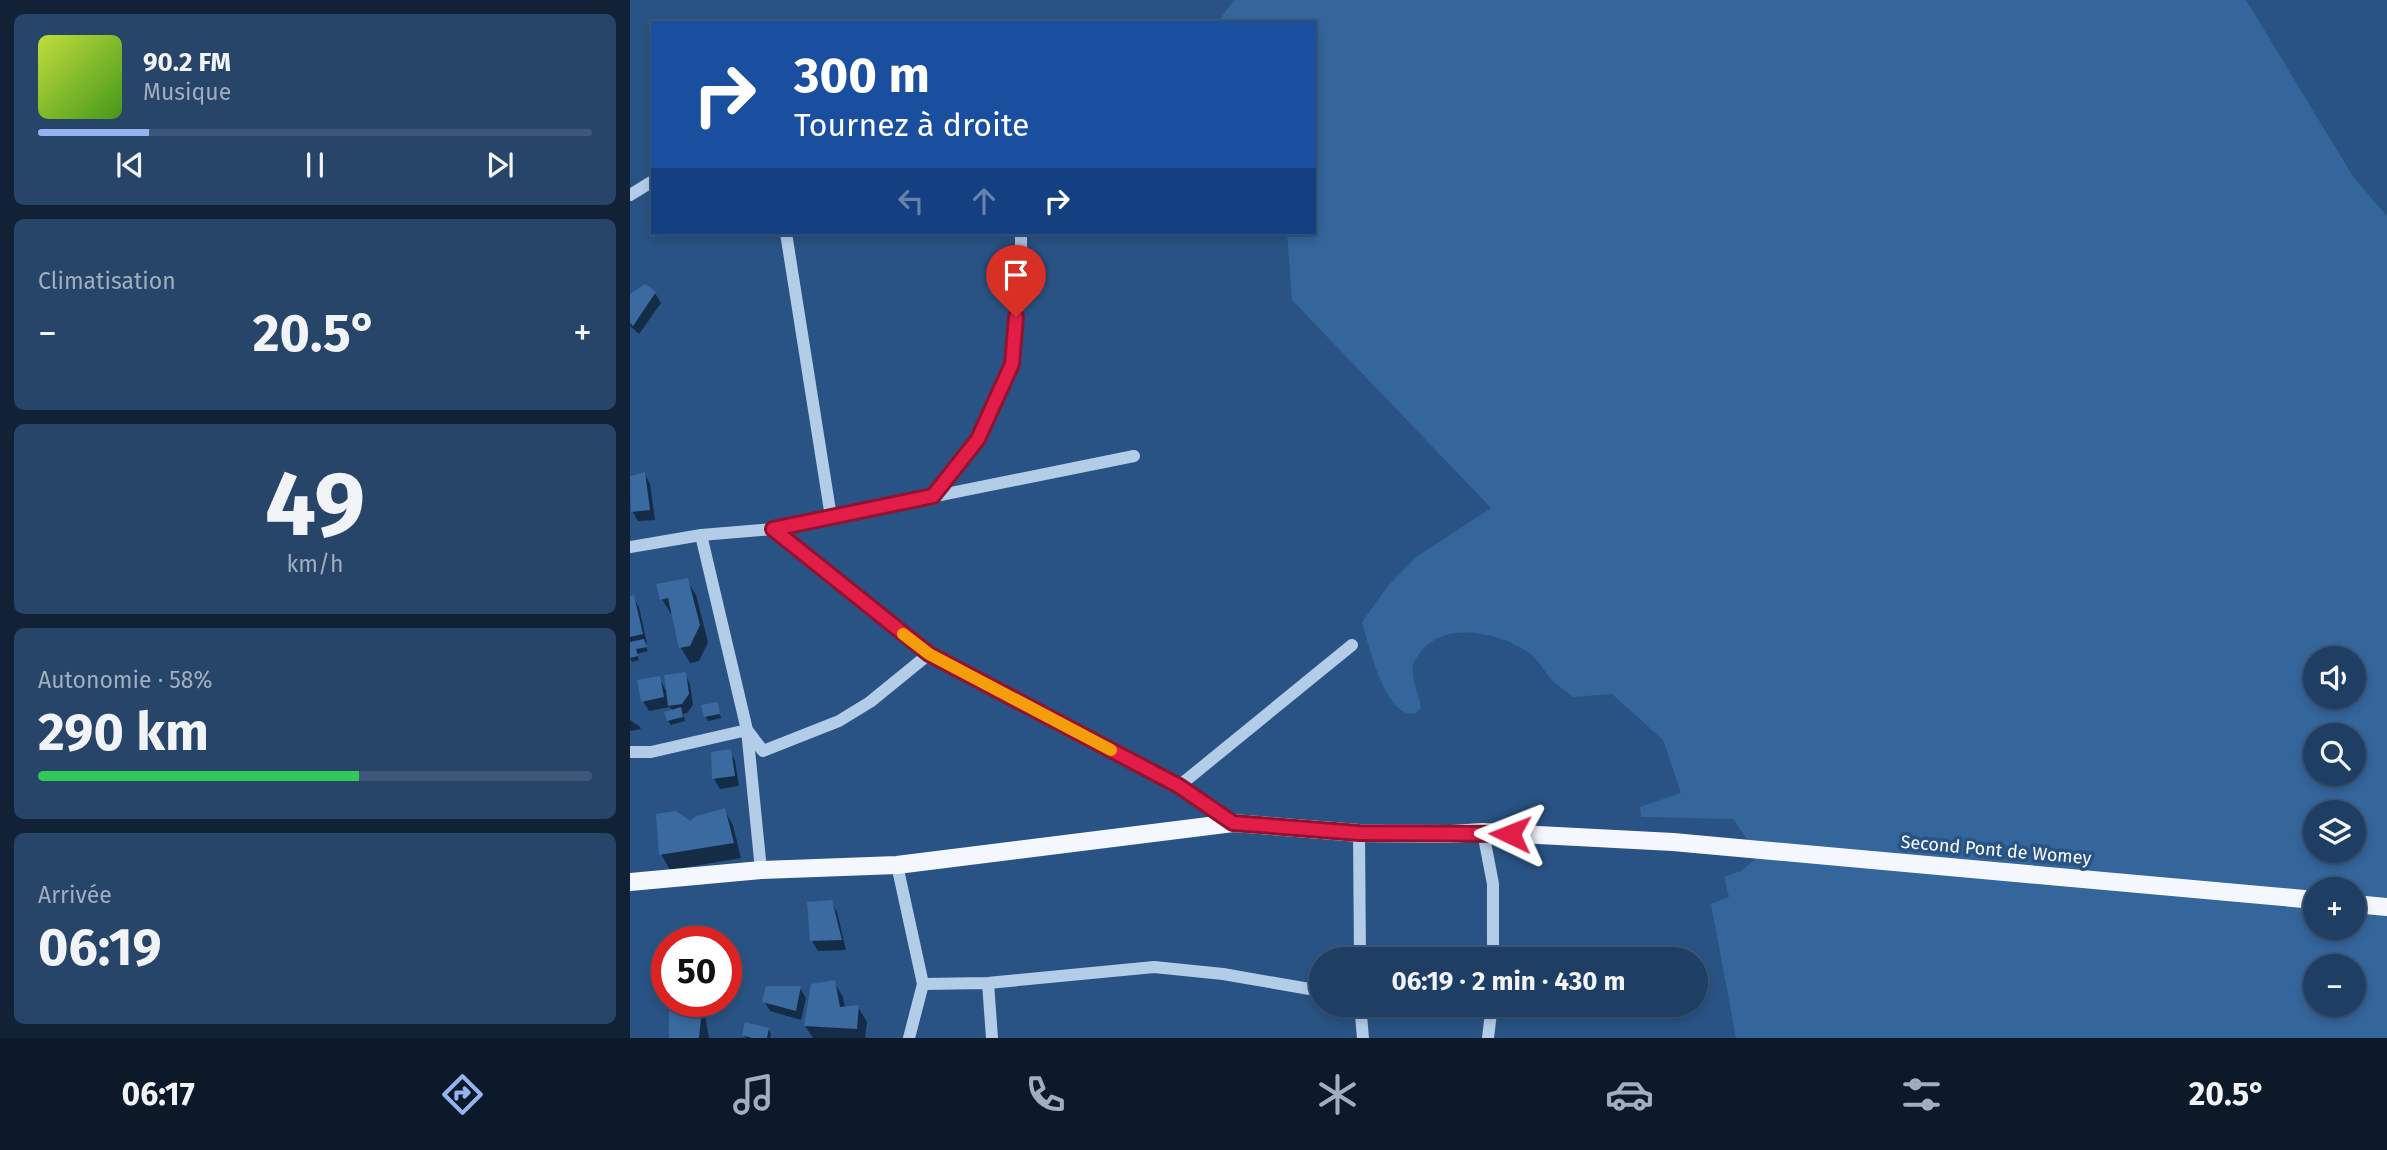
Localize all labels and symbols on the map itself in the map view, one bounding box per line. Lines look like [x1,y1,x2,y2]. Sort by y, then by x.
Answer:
pin [986,245,1046,317]
position arrow [1473,797,1547,871]
street label: Second Pont de Womey [1900,831,2092,869]
speed limit sign: 50 [651,926,742,1017]

